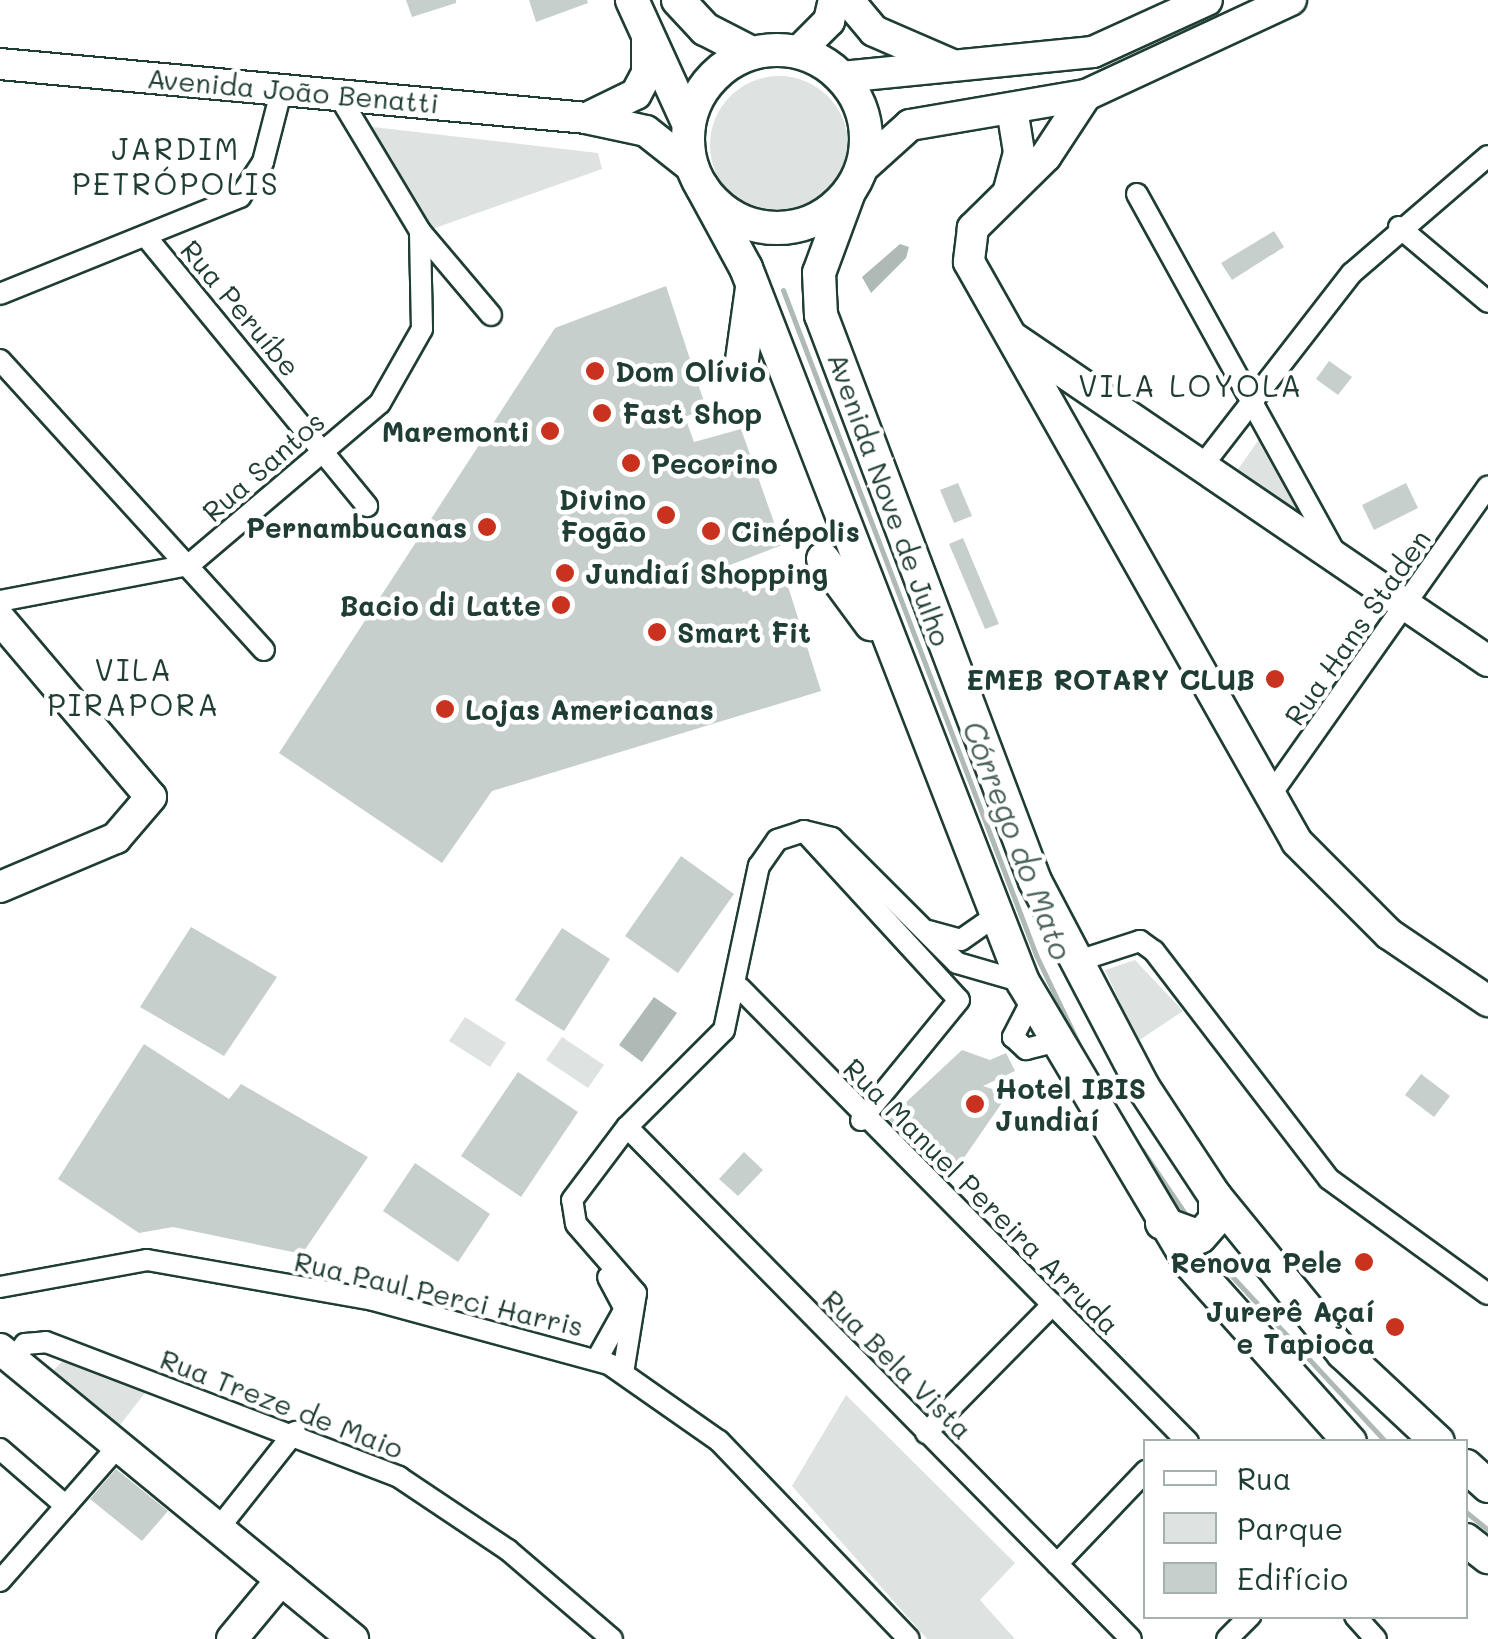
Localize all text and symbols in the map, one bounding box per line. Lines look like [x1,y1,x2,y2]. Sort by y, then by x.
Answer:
street label: Avenida João Benatti [146,61,440,119]
district label: JARDIM PETRÓPOLIS [72,130,280,200]
street label: Rua Peruíbe [174,233,308,383]
street label: Avenida Nove de Julho [821,348,959,650]
place label: Dom Olívio [615,354,766,388]
marker: Dom Olívio [584,360,606,382]
district label: VILA LOYOLA [1078,367,1304,403]
place label: Fast Shop [622,396,762,430]
marker: Fast Shop [591,402,613,424]
street label: Rua Santos [195,404,331,528]
place label: Maremonti [382,414,530,448]
marker: Maremonti [539,420,561,442]
place label: Pecorino [651,446,778,480]
marker: Pecorino [620,452,642,474]
place label: Divino Fogão [559,482,646,548]
marker: Divino Fogão [655,504,677,526]
place label: Pernambucanas [246,510,467,544]
place label: Cinépolis [731,514,860,548]
marker: Pernambucanas [476,516,498,538]
marker: Cinépolis [700,520,722,542]
street label: Rua Hans Staden [1277,523,1437,731]
place label: Jundiaí Shopping [585,556,828,590]
marker: Jundiaí Shopping [554,562,576,584]
place label: Bacio di Latte [339,588,541,622]
marker: Bacio di Latte [550,594,572,616]
place label: Smart Fit [677,615,811,649]
marker: Smart Fit [646,621,668,643]
district label: VILA PIRAPORA [47,651,221,722]
place label: EMEB ROTARY CLUB [966,662,1255,696]
marker: EMEB ROTARY CLUB [1264,668,1286,690]
place label: Lojas Americanas [465,692,714,726]
marker: Lojas Americanas [434,698,456,720]
water label: Córrego do Mato [956,716,1080,964]
street label: Rua Manuel Pereira Arruda [837,1051,1127,1341]
place label: Hotel IBIS Jundiaí [995,1071,1146,1137]
marker: Hotel IBIS Jundiaí [964,1093,986,1115]
street label: Rua Paul Perci Harris [291,1243,587,1343]
place label: Renova Pele [1170,1245,1342,1279]
marker: Renova Pele [1351,1249,1377,1275]
street label: Rua Bela Vista [816,1282,980,1446]
place label: Jurerê Açaí e Tapioca [1206,1294,1375,1360]
marker: Jurerê Açaí e Tapioca [1384,1316,1406,1338]
street label: Rua Treze de Maio [156,1341,408,1465]
legend [1143,1439,1468,1619]
text: Rua [1237,1458,1291,1498]
text: Parque [1237,1508,1343,1548]
text: Edifício [1237,1558,1348,1598]

